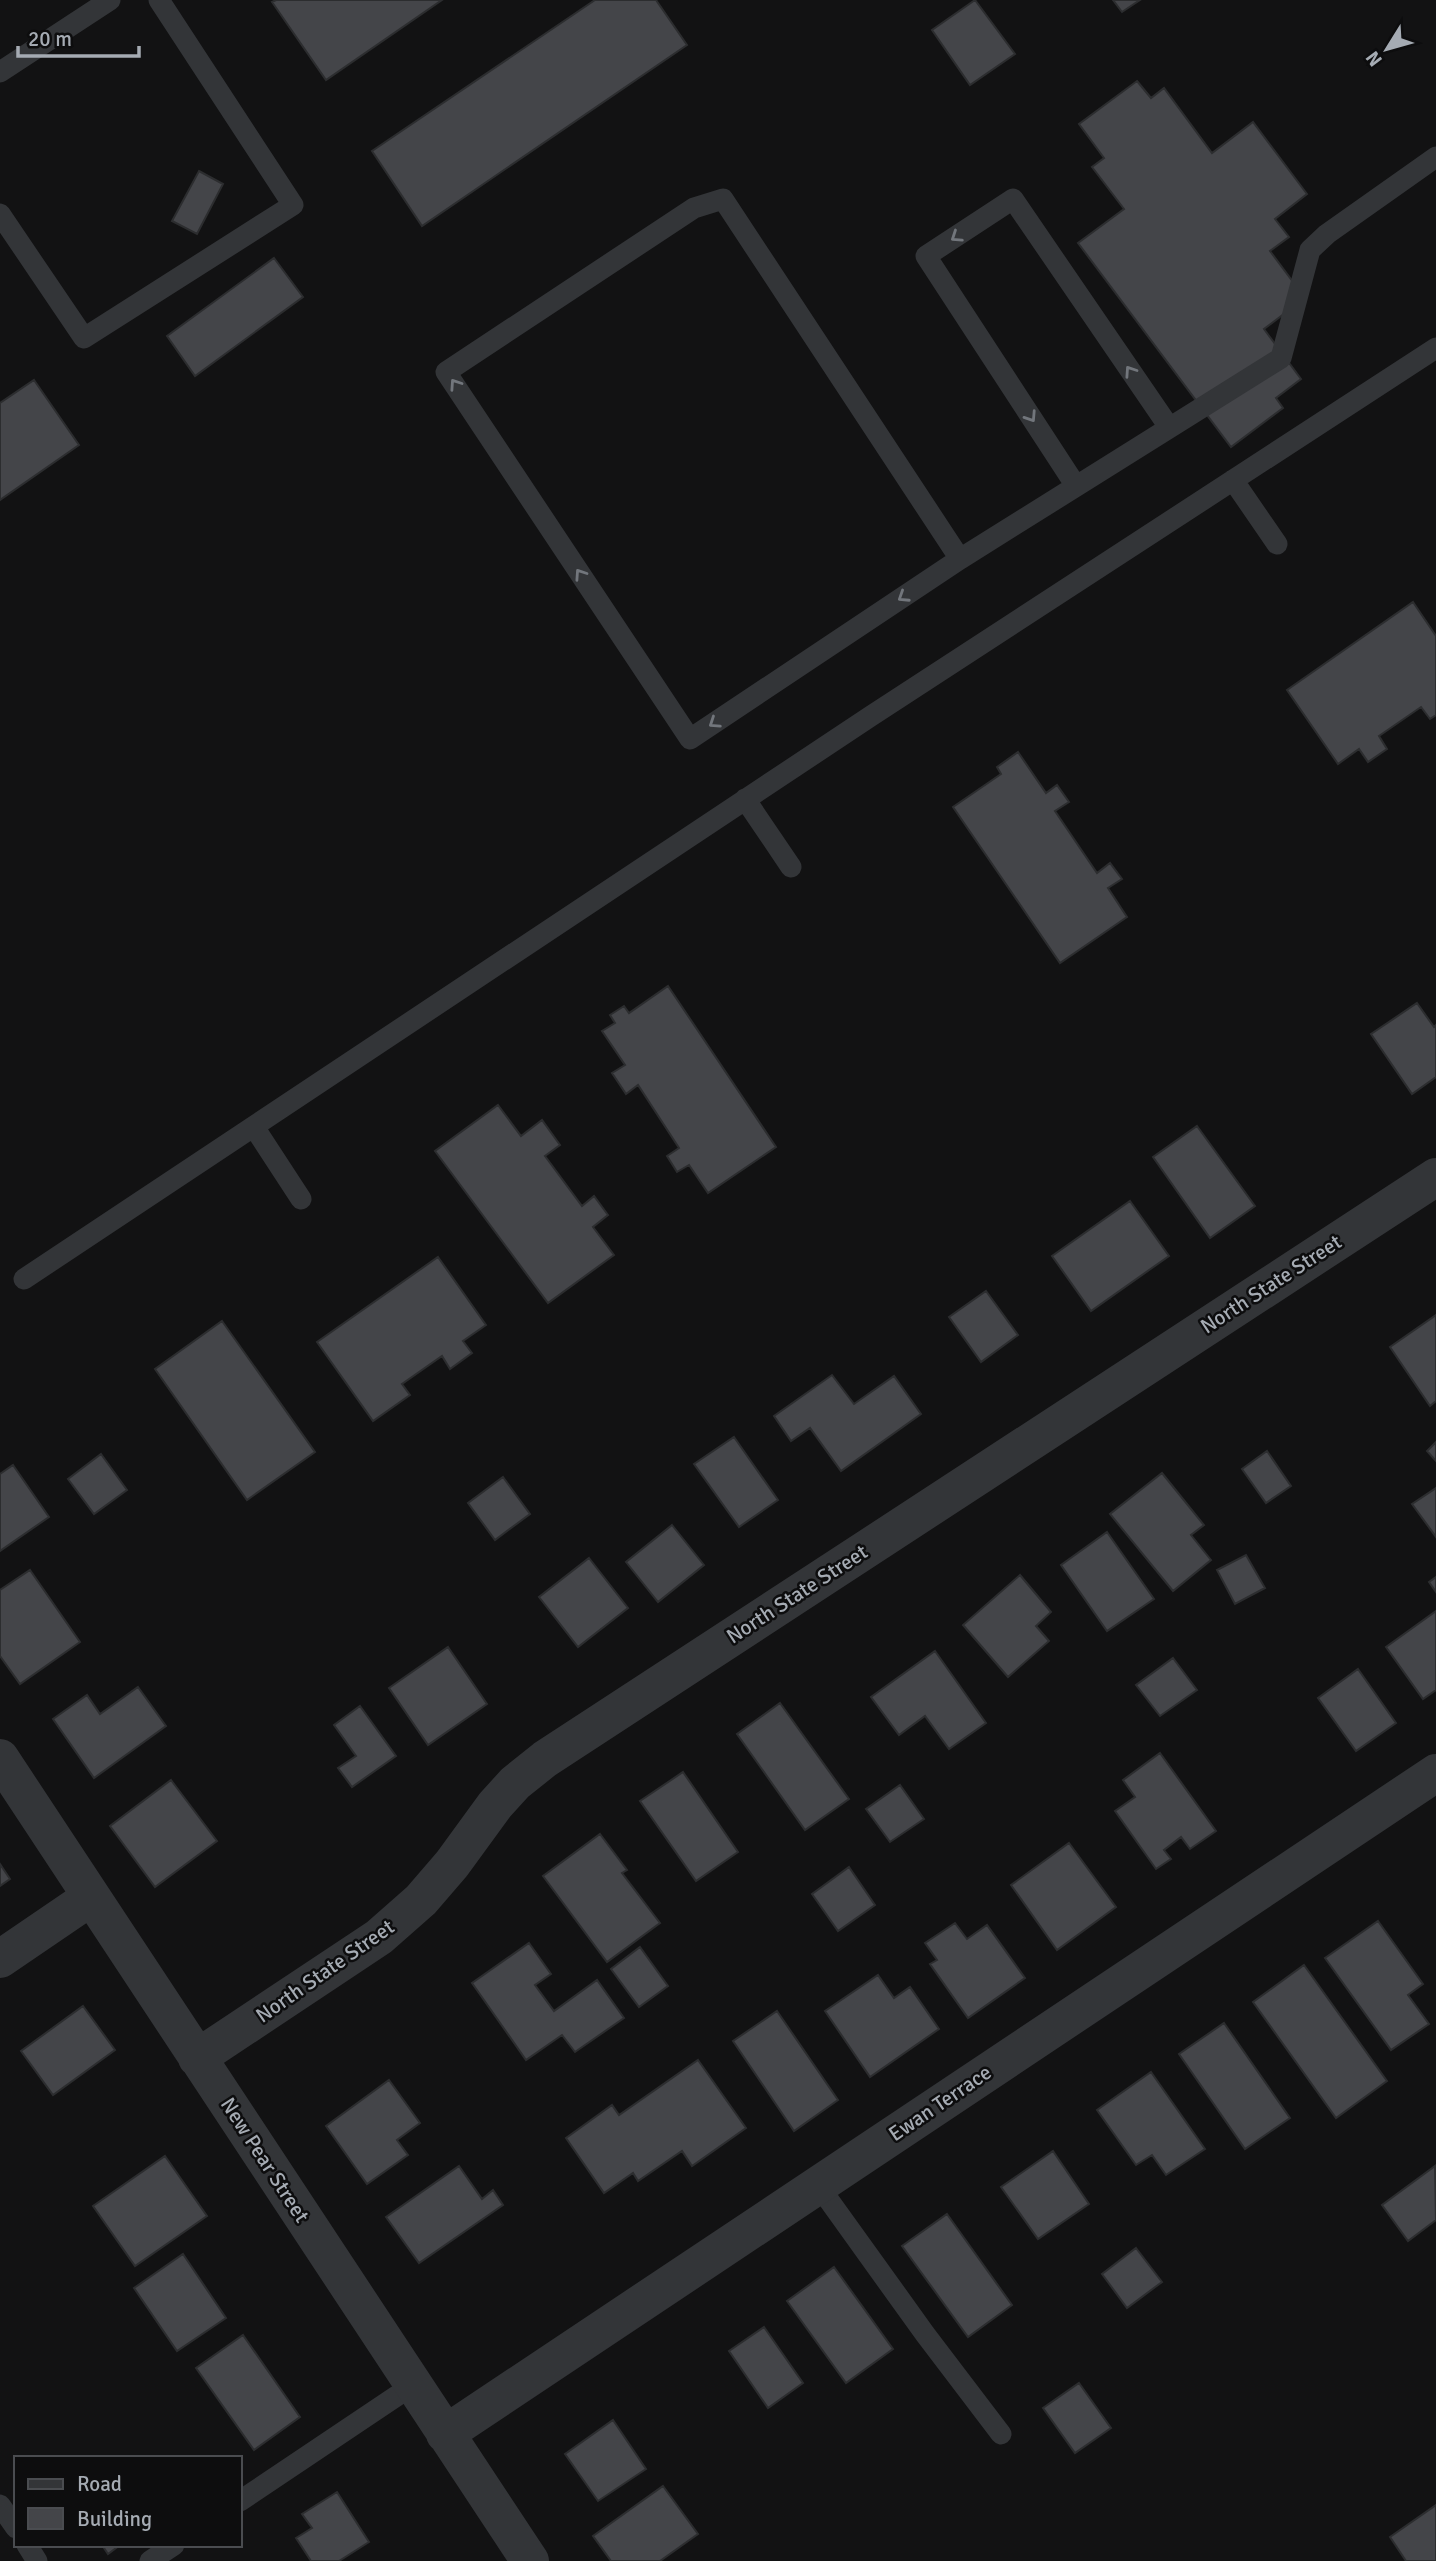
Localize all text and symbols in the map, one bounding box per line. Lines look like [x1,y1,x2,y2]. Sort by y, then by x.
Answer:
scale bar [18,14,138,58]
north arrow [1352,14,1422,84]
text: 20 m [28,26,72,52]
text: N [1361,46,1388,71]
one-way arrow [950,229,963,242]
one-way arrow [1126,366,1138,379]
one-way arrow [450,379,463,392]
one-way arrow [1023,410,1036,423]
one-way arrow [576,569,589,582]
one-way arrow [898,588,911,601]
one-way arrow [709,715,722,727]
street label: North State Street [1195,1229,1347,1339]
street label: North State Street [721,1539,873,1649]
street label: North State Street [251,1914,399,2028]
street label: Ewan Terrace [884,2059,996,2147]
street label: New Pear Street [215,2093,315,2227]
legend [14,2456,242,2547]
text: Road [77,2471,122,2497]
text: Building [77,2506,152,2532]

